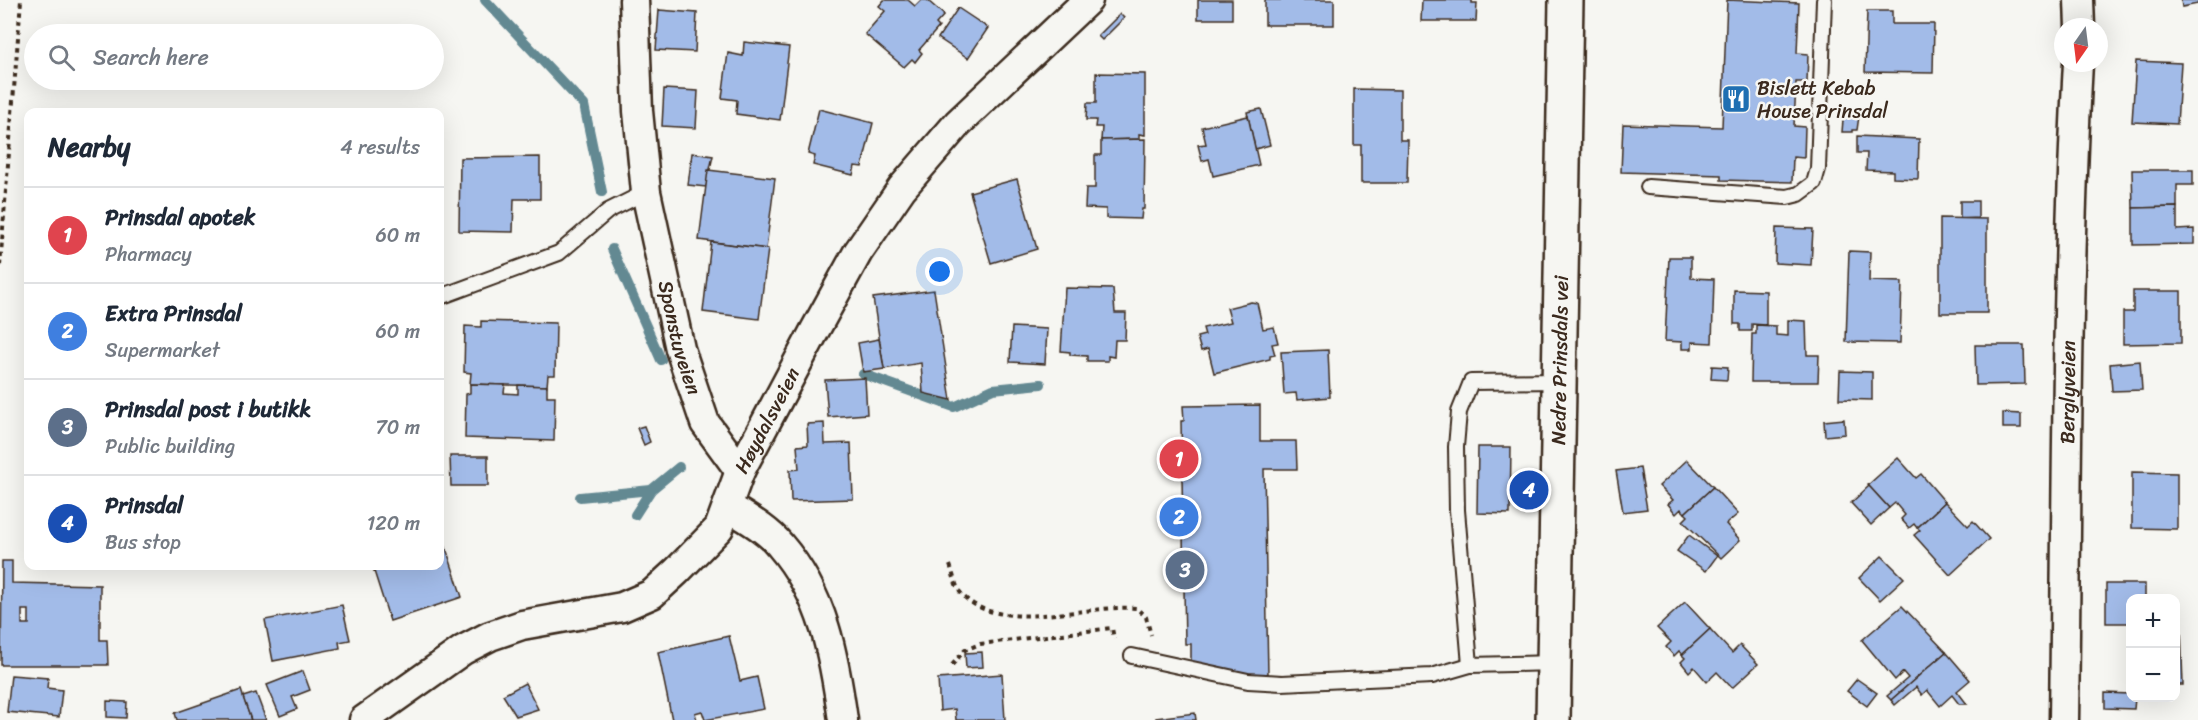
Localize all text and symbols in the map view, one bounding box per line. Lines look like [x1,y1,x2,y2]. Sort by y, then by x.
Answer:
north arrow [2054,18,2108,72]
search box [24,24,444,90]
text: Search here [93,38,209,77]
icon: search [45,41,78,74]
place label: Bislett Kebab House Prinsdal [1757,71,1888,129]
restaurant icon: Bislett Kebab House Prinsdal [1720,83,1752,115]
text: Nearby [48,124,130,170]
text: 4 results [340,130,420,165]
text: Prinsdal apotek [105,198,255,237]
text: 1 [63,218,72,253]
text: 60 m [375,218,420,253]
text: Pharmacy [105,237,192,272]
your location [925,257,954,286]
street label: Nedre Prinsdals vei [1541,274,1579,445]
street label: Sponstuveien [648,277,711,400]
text: Extra Prinsdal [105,294,242,333]
text: 2 [62,314,73,349]
text: 60 m [375,314,420,349]
text: Supermarket [105,333,220,368]
street label: Berglyveien [2050,340,2086,444]
street label: Høydalsveien [725,361,810,480]
text: Prinsdal post i butikk [105,390,311,429]
text: 3 [62,410,73,445]
text: 70 m [375,410,420,445]
text: Public building [105,429,235,464]
pin: 1 [1160,436,1198,482]
pin: 4 [1510,468,1549,512]
text: Prinsdal [105,486,183,525]
pin: 2 [1160,494,1198,540]
text: 4 [61,506,74,541]
text: 120 m [367,506,420,541]
text: Bus stop [105,525,181,560]
pin: 3 [1166,548,1204,592]
map controls [2126,594,2180,702]
button: + [2126,594,2180,648]
button: − [2126,648,2180,702]

